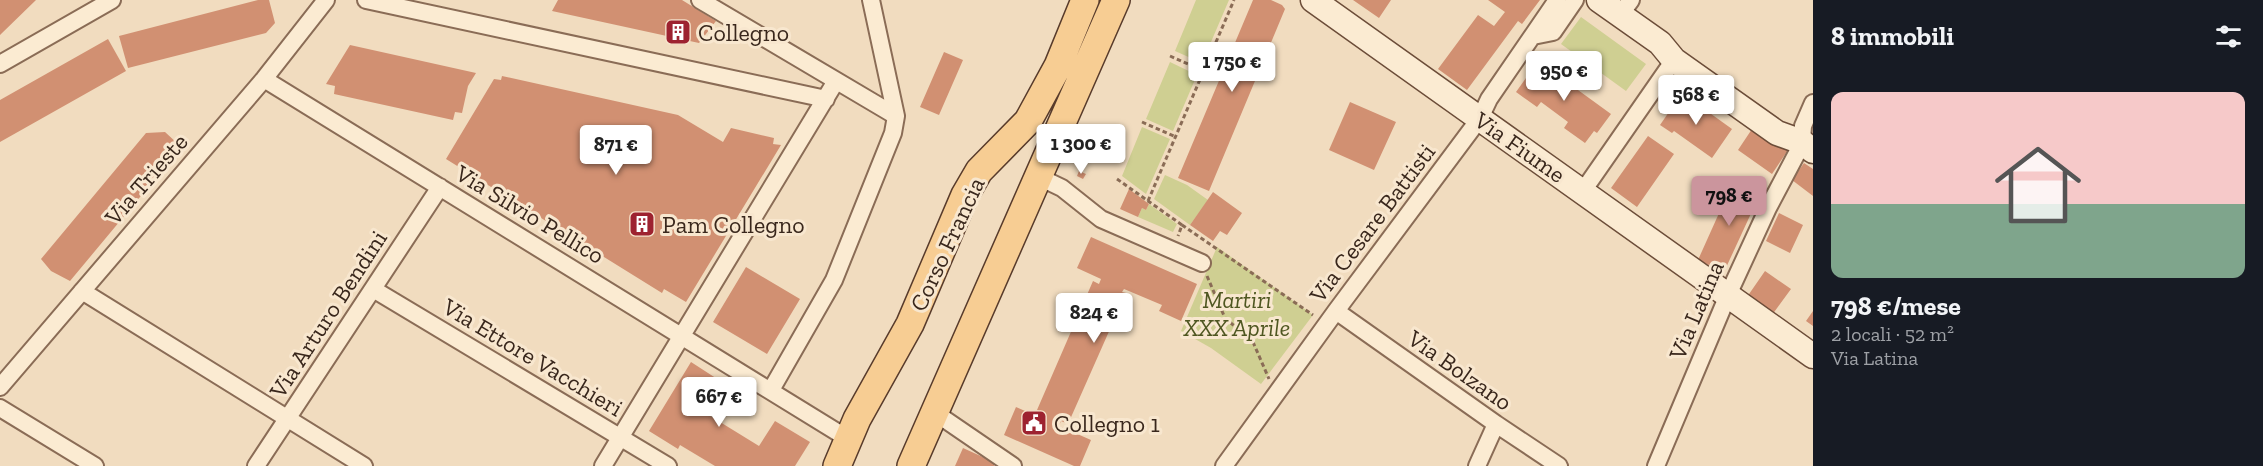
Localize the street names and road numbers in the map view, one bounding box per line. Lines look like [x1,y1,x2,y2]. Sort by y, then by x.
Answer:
street label: Via Fiume [1468,105,1571,189]
street label: Via Trieste [98,127,194,231]
street label: Via Cesare Battisti [1302,138,1441,309]
street label: Via Silvio Pellico [449,158,610,270]
street label: Corso Francia [903,172,991,316]
street label: Via Arturo Bendini [263,225,393,404]
street label: Via Latina [1662,256,1730,365]
street label: Via Ettore Vacchieri [437,291,629,422]
street label: Via Bolzano [1401,323,1518,417]

